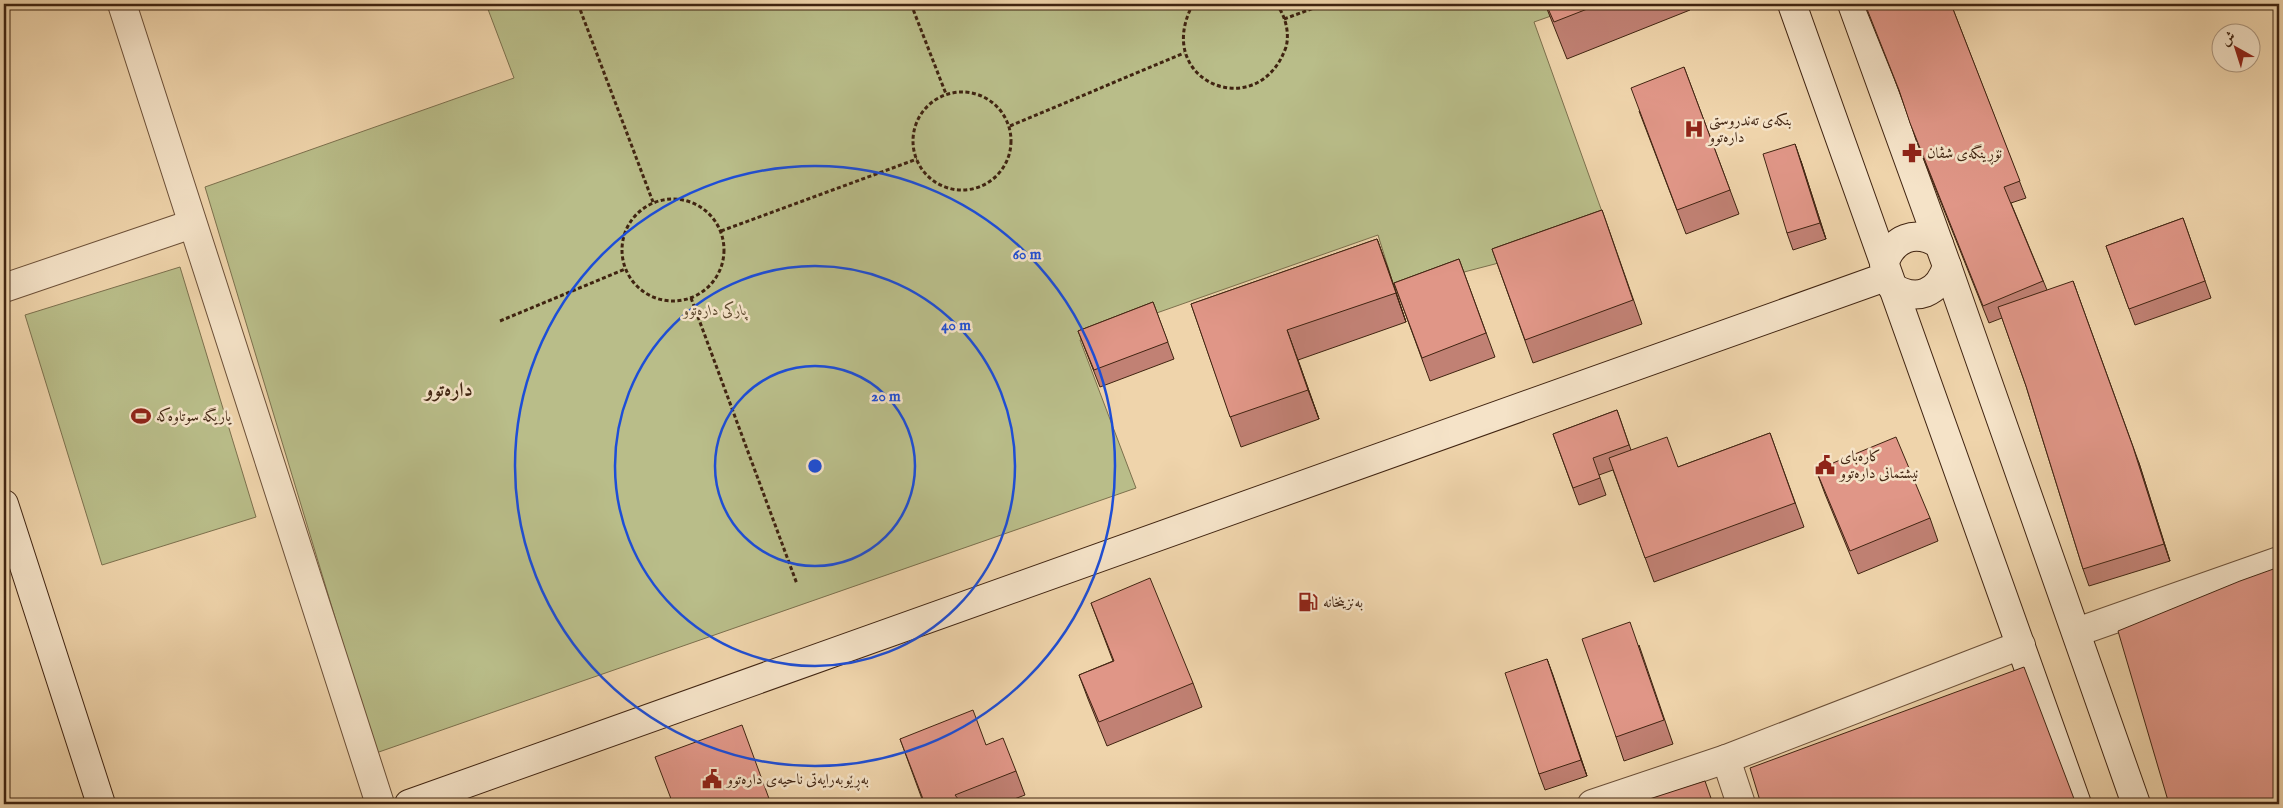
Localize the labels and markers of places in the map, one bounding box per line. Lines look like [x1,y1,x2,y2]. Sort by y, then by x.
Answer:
place label: بنکەی تەندروستی دارەتوو [1707,111,1792,147]
hospital icon: بنکەی تەندروستی دارەتوو [1683,118,1705,140]
pharmacy icon: نۆڕینگەی شڤان [1901,142,1923,164]
place label: نۆڕینگەی شڤان [1927,144,2002,165]
sports icon: یاریگە سوتاوەکە [130,405,152,427]
place label: یاریگە سوتاوەکە [156,407,232,426]
place label: کارەبای نیشتمانی دارەتوو [1838,447,1919,483]
public building icon: کارەبای نیشتمانی دارەتوو [1814,454,1836,476]
centre of rings [806,457,824,475]
fuel station icon: بەنزینخانە [1297,591,1319,613]
place label: بەنزینخانە [1323,593,1363,612]
public building icon: بەڕێوبەرایەتی ناحیەی دارەتوو [701,768,723,790]
place label: بەڕێوبەرایەتی ناحیەی دارەتوو [725,770,869,791]

